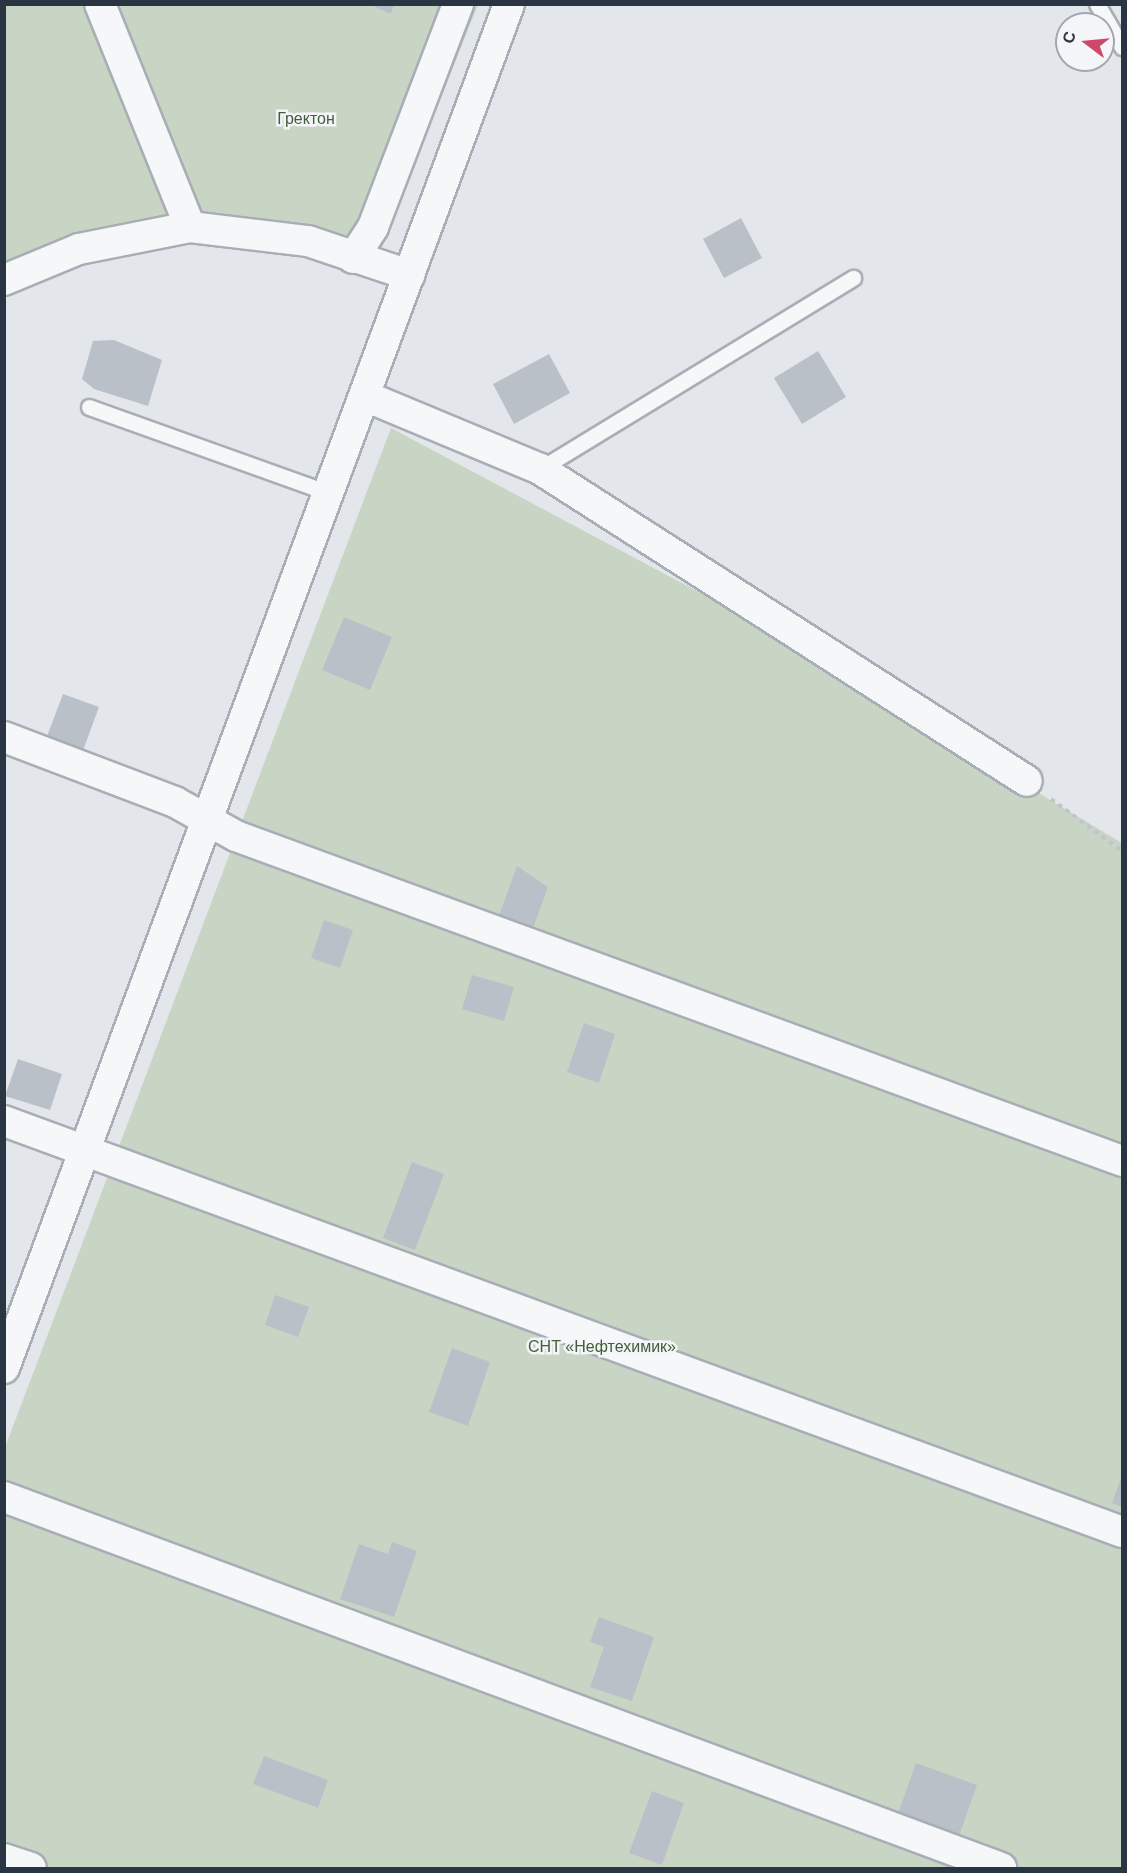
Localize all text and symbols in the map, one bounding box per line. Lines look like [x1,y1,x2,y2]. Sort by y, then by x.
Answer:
north arrow [1055,12,1115,72]
text: С [1059,30,1079,45]
park label: Гректон [277,109,335,129]
park label: СНТ «Нефтехимик» [528,1337,676,1357]

